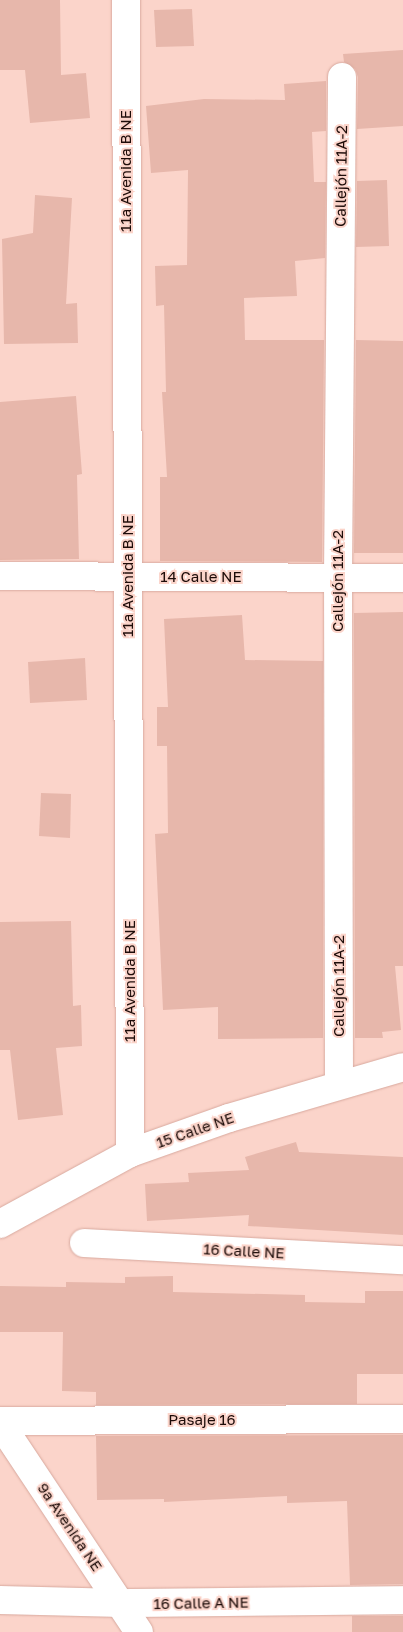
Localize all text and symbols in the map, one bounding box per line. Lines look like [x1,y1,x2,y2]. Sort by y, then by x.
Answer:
street label: 11a Avenida B NE [117,110,135,232]
street label: Callejón 11A-2 [331,125,351,227]
street label: 11a Avenida B NE [119,515,137,637]
street label: Callejón 11A-2 [329,530,347,632]
street label: 14 Calle NE [160,568,242,586]
street label: 11a Avenida B NE [121,920,139,1042]
street label: Callejón 11A-2 [330,935,348,1037]
street label: 15 Calle NE [154,1108,236,1152]
street label: 16 Calle NE [203,1240,285,1262]
street label: Pasaje 16 [168,1411,236,1429]
street label: 9a Avenida NE [34,1479,106,1575]
street label: 16 Calle A NE [153,1593,249,1613]

